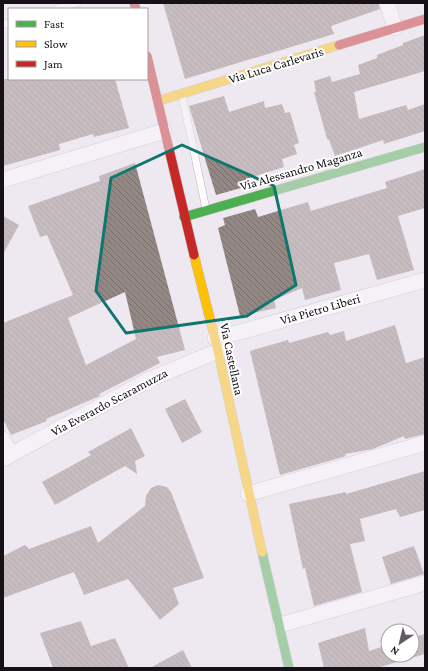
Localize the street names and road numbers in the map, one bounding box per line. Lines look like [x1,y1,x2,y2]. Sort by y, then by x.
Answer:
street label: Via Luca Carlevaris [227,43,325,87]
street label: Via Alessandro Maganza [238,144,364,194]
street label: Via Pietro Liberi [278,290,362,328]
street label: Via Castellana [217,321,247,397]
street label: Via Everardo Scaramuzza [48,365,170,439]

